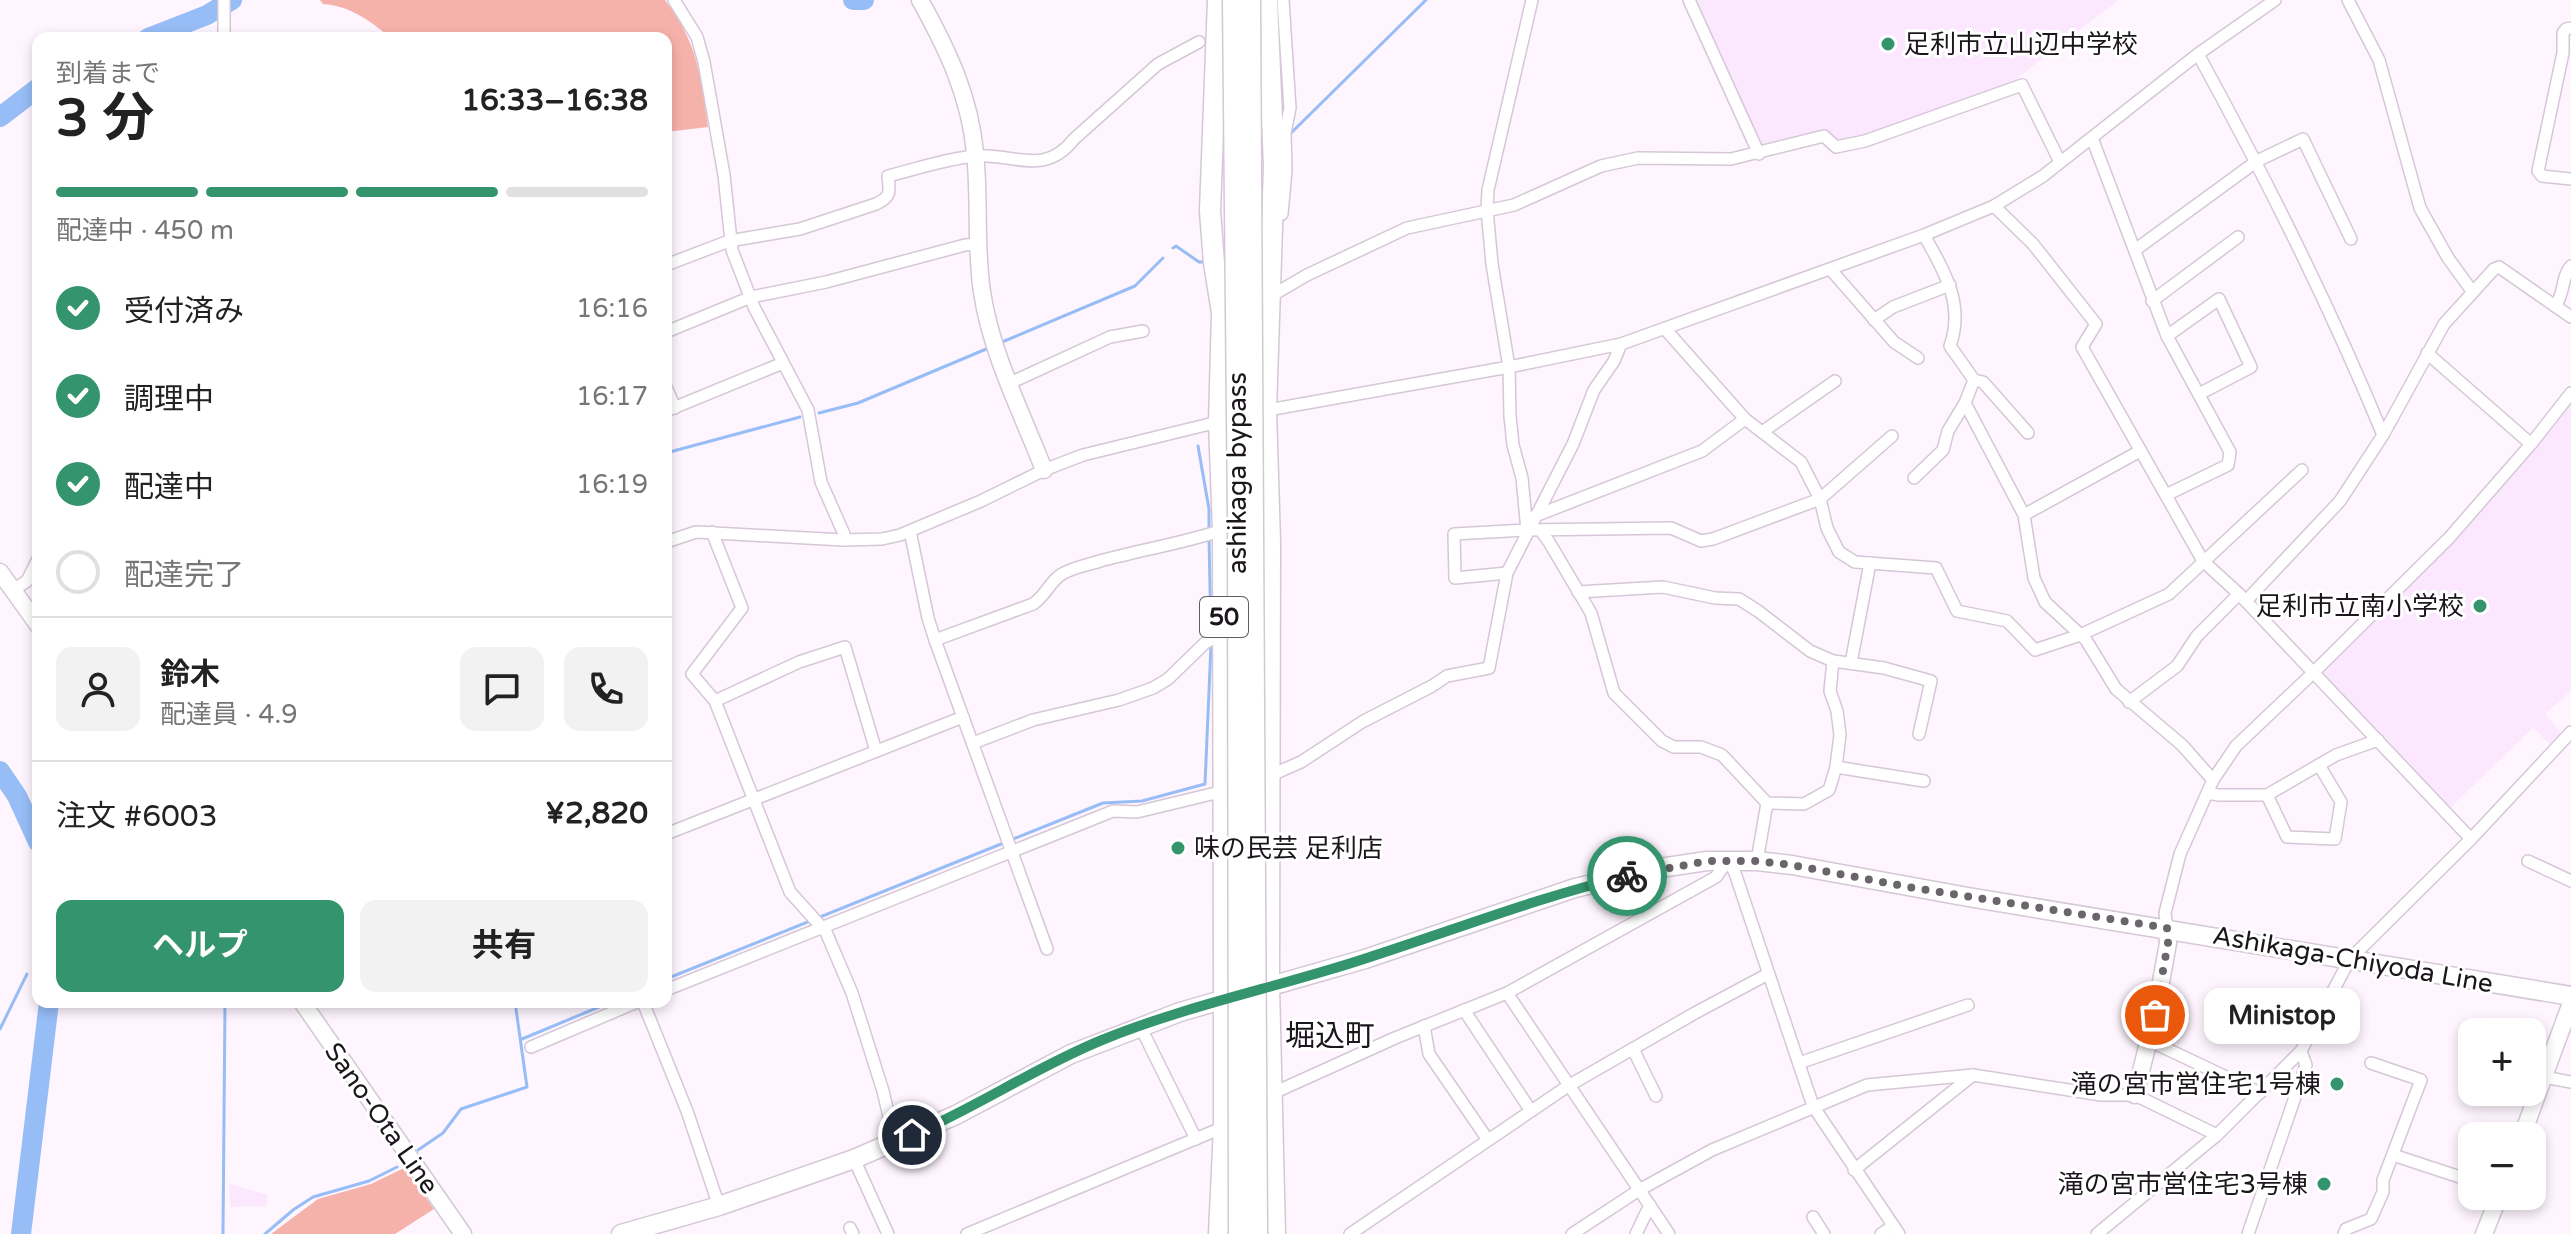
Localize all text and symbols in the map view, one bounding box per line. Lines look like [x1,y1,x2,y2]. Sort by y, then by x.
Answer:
place label: 足利市立山辺中学校 [1904,29,2138,60]
marker: 足利市立山辺中学校 [1879,35,1897,53]
text: 到着まで [56,58,160,89]
text: 16:33–16:38 [461,82,648,119]
text: 3 分 [56,87,154,150]
text: 配達中 · 450 m [56,215,234,246]
icon: check [56,286,100,330]
text: 受付済み [124,293,244,330]
text: 16:16 [576,293,648,324]
street label: ashikaga bypass [1222,372,1253,574]
icon: check [56,374,100,418]
text: 調理中 [124,381,214,418]
text: 16:17 [576,381,648,412]
icon: check [56,462,100,506]
text: 配達中 [124,469,214,506]
text: 16:19 [576,469,648,500]
text: 配達完了 [124,557,244,594]
place label: 足利市立南小学校 [2256,591,2464,622]
road number: 50 [1200,597,1248,637]
marker: 足利市立南小学校 [2471,597,2489,615]
button: person [56,647,140,731]
button: chat [460,647,544,731]
button: phone [564,647,648,731]
text: 鈴木 [160,656,220,693]
text: 配達員 · 4.9 [160,699,298,730]
text: ¥2,820 [545,795,648,832]
text: 注文 #6003 [56,798,218,835]
place label: 味の民芸 足利店 [1194,833,1383,864]
courier [1587,836,1667,916]
marker: 味の民芸 足利店 [1169,839,1187,857]
icon: bike [1605,854,1649,898]
button: ヘルプ [56,900,344,992]
button: 共有 [360,900,648,992]
street label: Ashikaga-Chiyoda Line [2210,920,2495,999]
pin [2121,981,2189,1049]
callout: Ministop [2203,987,2359,1043]
icon: bag [2133,993,2177,1037]
text: Ministop [2228,1000,2336,1031]
district label: 堀込町 [1285,1018,1375,1055]
map controls [2458,1018,2546,1210]
button: + [2458,1018,2546,1106]
street label: Sano-Ota Line [318,1037,445,1200]
place label: 滝の宮市営住宅1号棟 [2071,1069,2321,1100]
marker: 滝の宮市営住宅1号棟 [2328,1075,2346,1093]
pin [878,1101,946,1169]
icon: home [890,1113,934,1157]
button: − [2458,1122,2546,1210]
place label: 滝の宮市営住宅3号棟 [2058,1169,2308,1200]
marker: 滝の宮市営住宅3号棟 [2315,1175,2333,1193]

